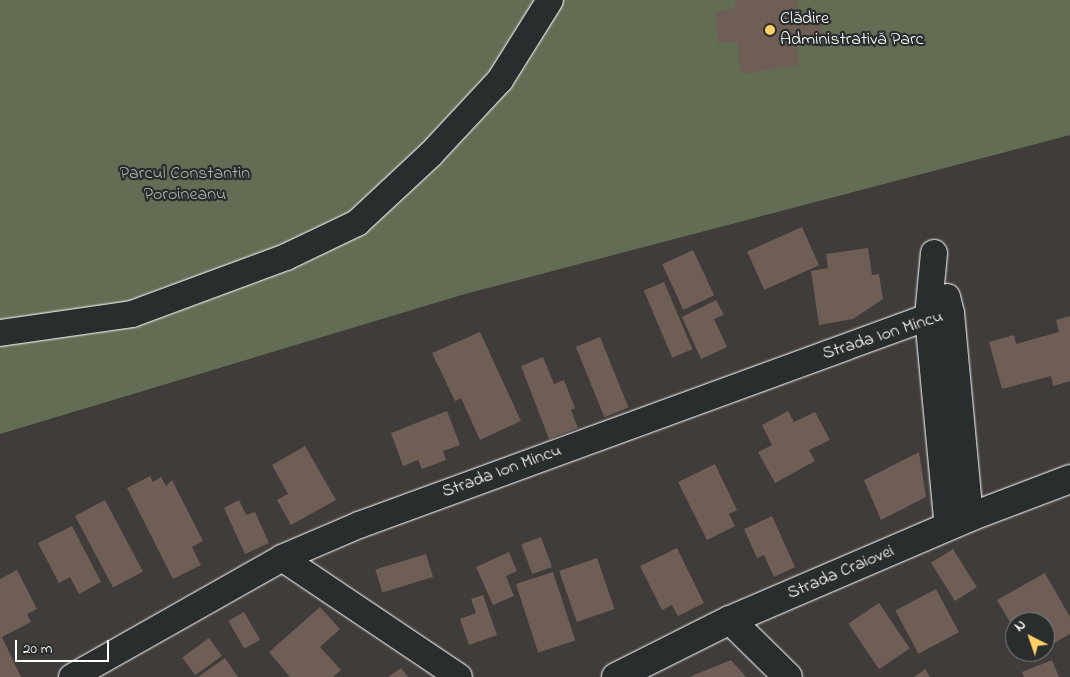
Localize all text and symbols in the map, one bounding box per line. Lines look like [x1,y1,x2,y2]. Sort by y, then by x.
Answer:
place label: Clădire Administrativă Parc [780,9,924,52]
marker: Clădire Administrativă Parc [764,24,776,36]
park label: Parcul Constantin Poroineanu [120,164,250,206]
street label: Strada Ion Mincu [820,306,946,366]
street label: Strada Ion Mincu [439,440,565,504]
street label: Strada Craiovei [784,541,898,605]
north arrow [1005,612,1055,662]
text: N [1010,615,1031,637]
scale bar [18,630,111,662]
text: 20 m [23,638,52,660]

